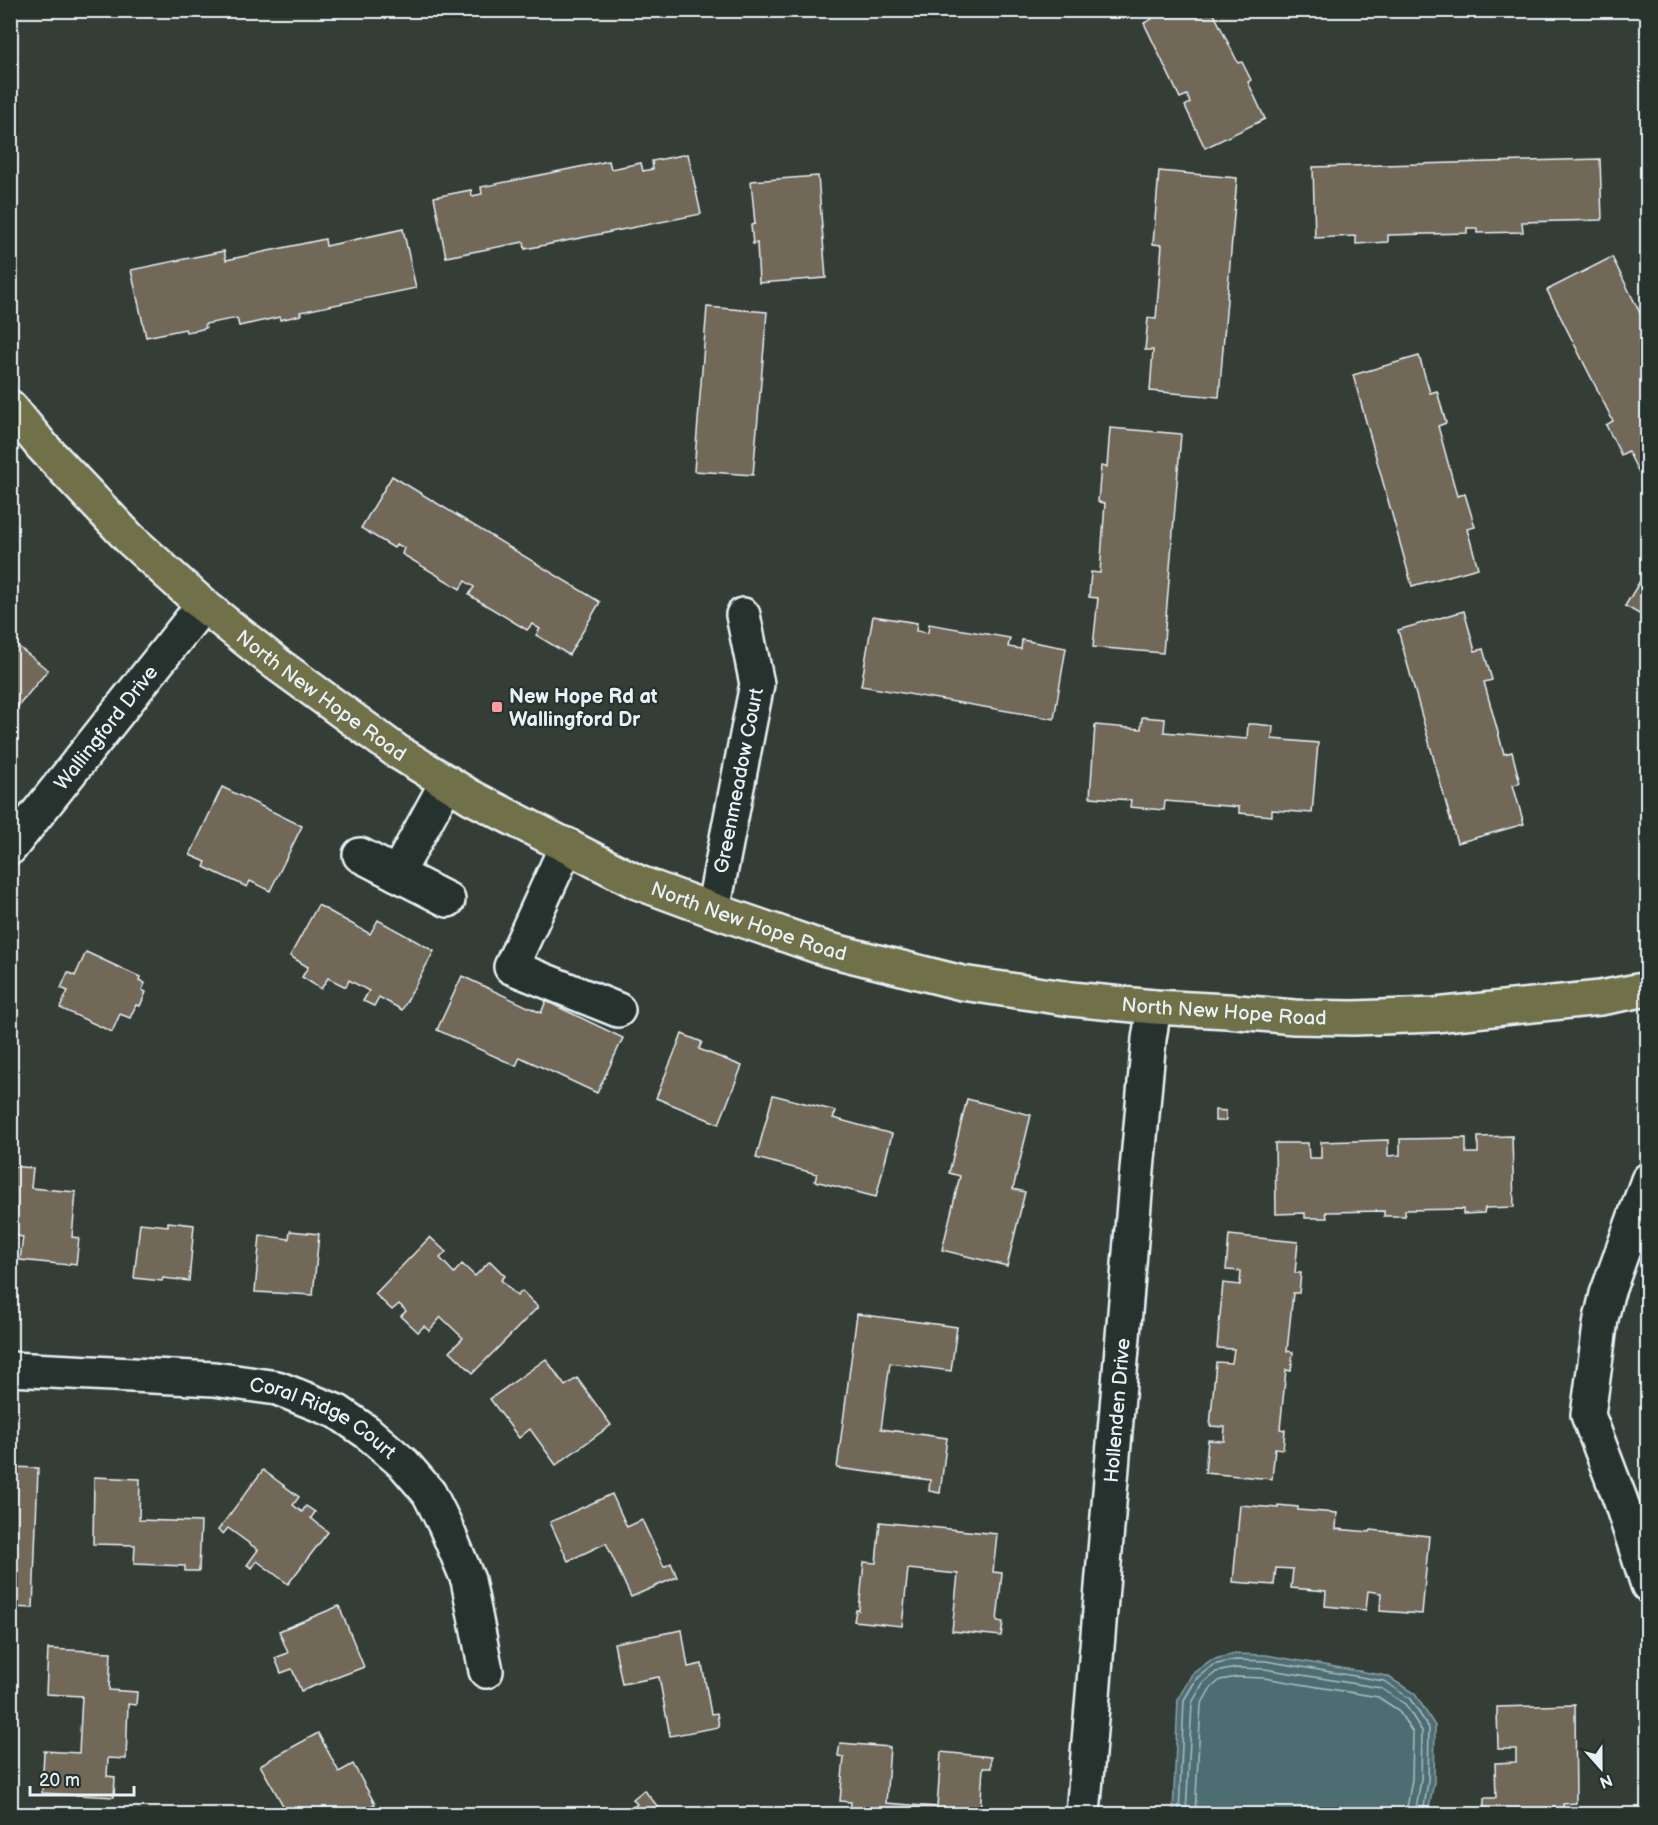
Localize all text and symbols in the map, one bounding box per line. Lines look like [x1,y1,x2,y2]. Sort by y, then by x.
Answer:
street label: North New Hope Road [231,625,410,767]
street label: Wallingford Drive [50,661,163,795]
place label: New Hope Rd at Wallingford Dr [509,685,658,732]
street label: Greenmeadow Court [709,686,769,875]
marker: New Hope Rd at Wallingford Dr [490,700,504,714]
street label: North New Hope Road [647,877,849,967]
street label: North New Hope Road [1120,993,1327,1031]
street label: Hollenden Drive [1100,1337,1136,1484]
street label: Coral Ridge Court [248,1373,401,1465]
north arrow [1571,1738,1631,1798]
scale bar [30,1759,134,1797]
text: 20 m [39,1770,80,1791]
text: N [1597,1770,1615,1792]

